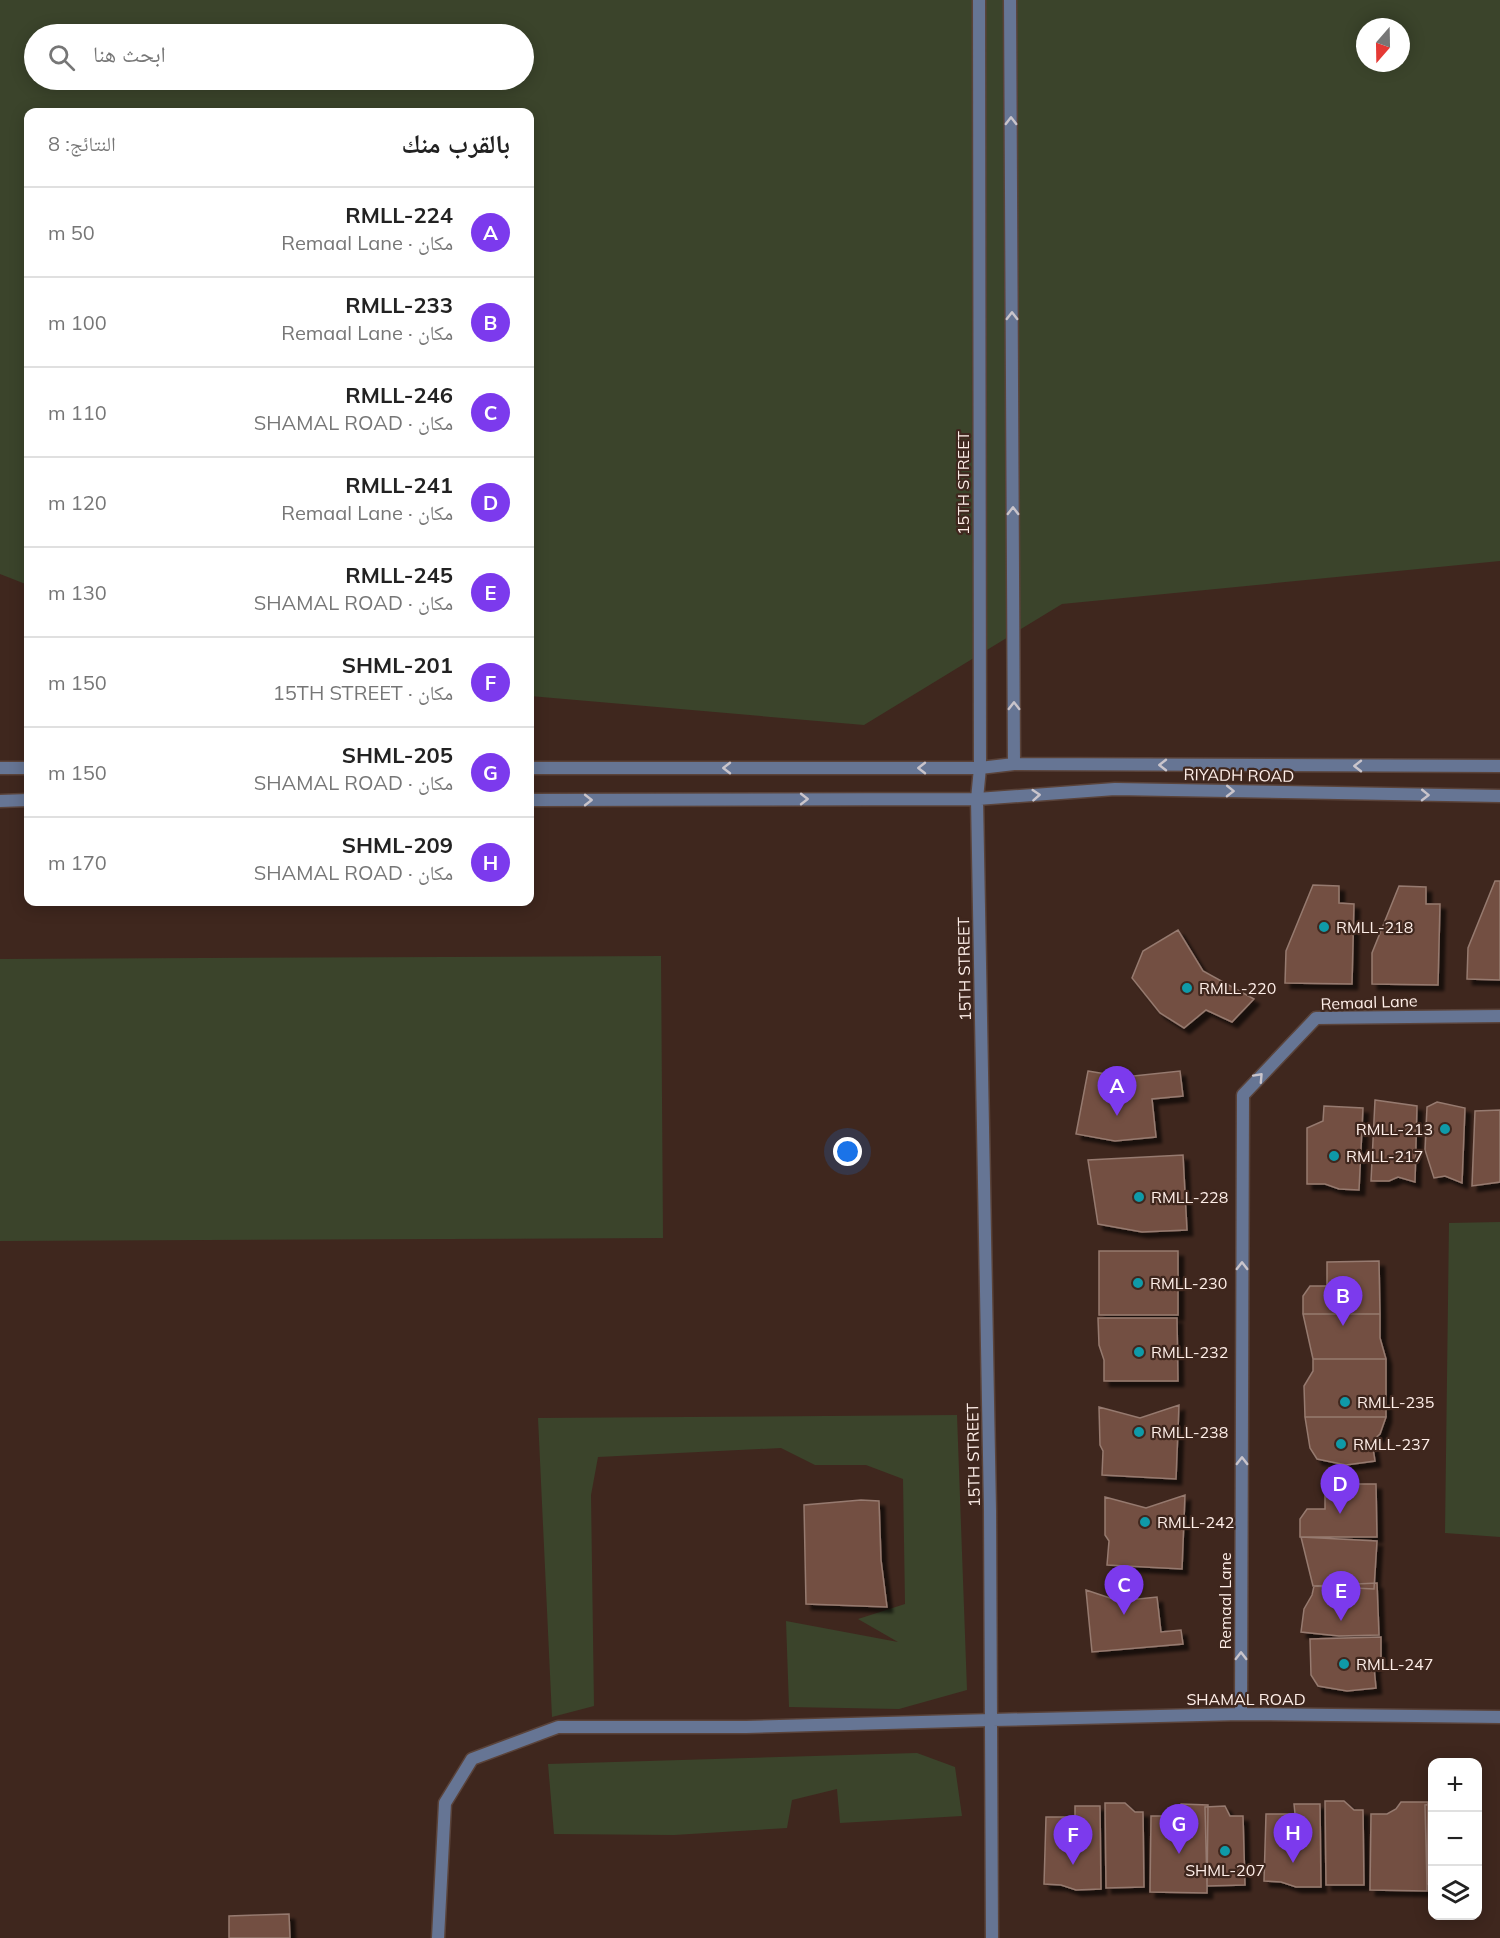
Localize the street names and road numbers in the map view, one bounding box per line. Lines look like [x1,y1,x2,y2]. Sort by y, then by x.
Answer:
street label: 15TH STREET [953,431,973,535]
street label: RIYADH ROAD [1183,764,1295,786]
street label: 15TH STREET [953,916,975,1021]
street label: Remaal Lane [1320,990,1418,1014]
street label: 15TH STREET [962,1402,984,1507]
street label: Remaal Lane [1215,1552,1235,1650]
street label: SHAMAL ROAD [1186,1689,1306,1709]

